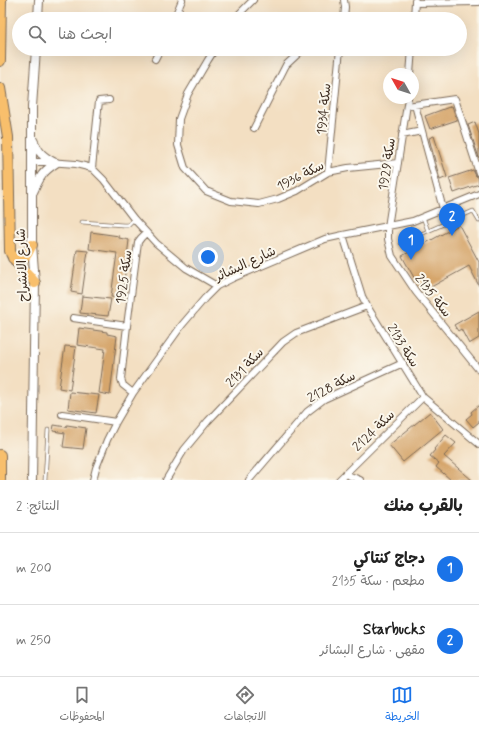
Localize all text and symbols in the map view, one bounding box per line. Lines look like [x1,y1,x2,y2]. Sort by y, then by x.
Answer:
search box [12,12,467,56]
icon: search [26,23,48,45]
text: ابحث هنا [58,25,112,45]
north arrow [383,68,419,104]
street label: سكة 1934 [313,83,336,136]
street label: سكة 1929 [375,137,400,192]
street label: سكة 1936 [274,157,327,195]
pin: 2 [439,203,465,236]
pin: 1 [398,227,424,260]
street label: شارع الانشراح [13,228,32,302]
street label: شارع البشائر [212,243,279,286]
your location [198,247,218,267]
street label: سكة 1925 [112,249,137,305]
street label: سكة 2135 [411,271,455,321]
street label: سكة 2133 [383,321,423,371]
street label: سكة 2131 [222,345,268,391]
street label: سكة 2128 [305,368,359,407]
street label: سكة 2124 [349,407,399,455]
text: بالقرب منك [384,495,463,517]
text: النتائج: 2 [16,498,59,515]
text: دجاج كنتاكي [353,549,425,569]
text: 200 m [16,560,52,577]
text: 1 [447,560,453,577]
text: مطعم · سكة 2135 [332,573,425,590]
text: Starbucks [363,620,425,640]
text: 250 m [16,632,51,649]
text: 2 [447,632,453,649]
text: مقهى · شارع البشائر [320,642,425,659]
tab: المحفوظات [60,684,105,726]
tab: الاتجاهات [224,684,266,726]
tab: الخريطة [385,684,420,726]

